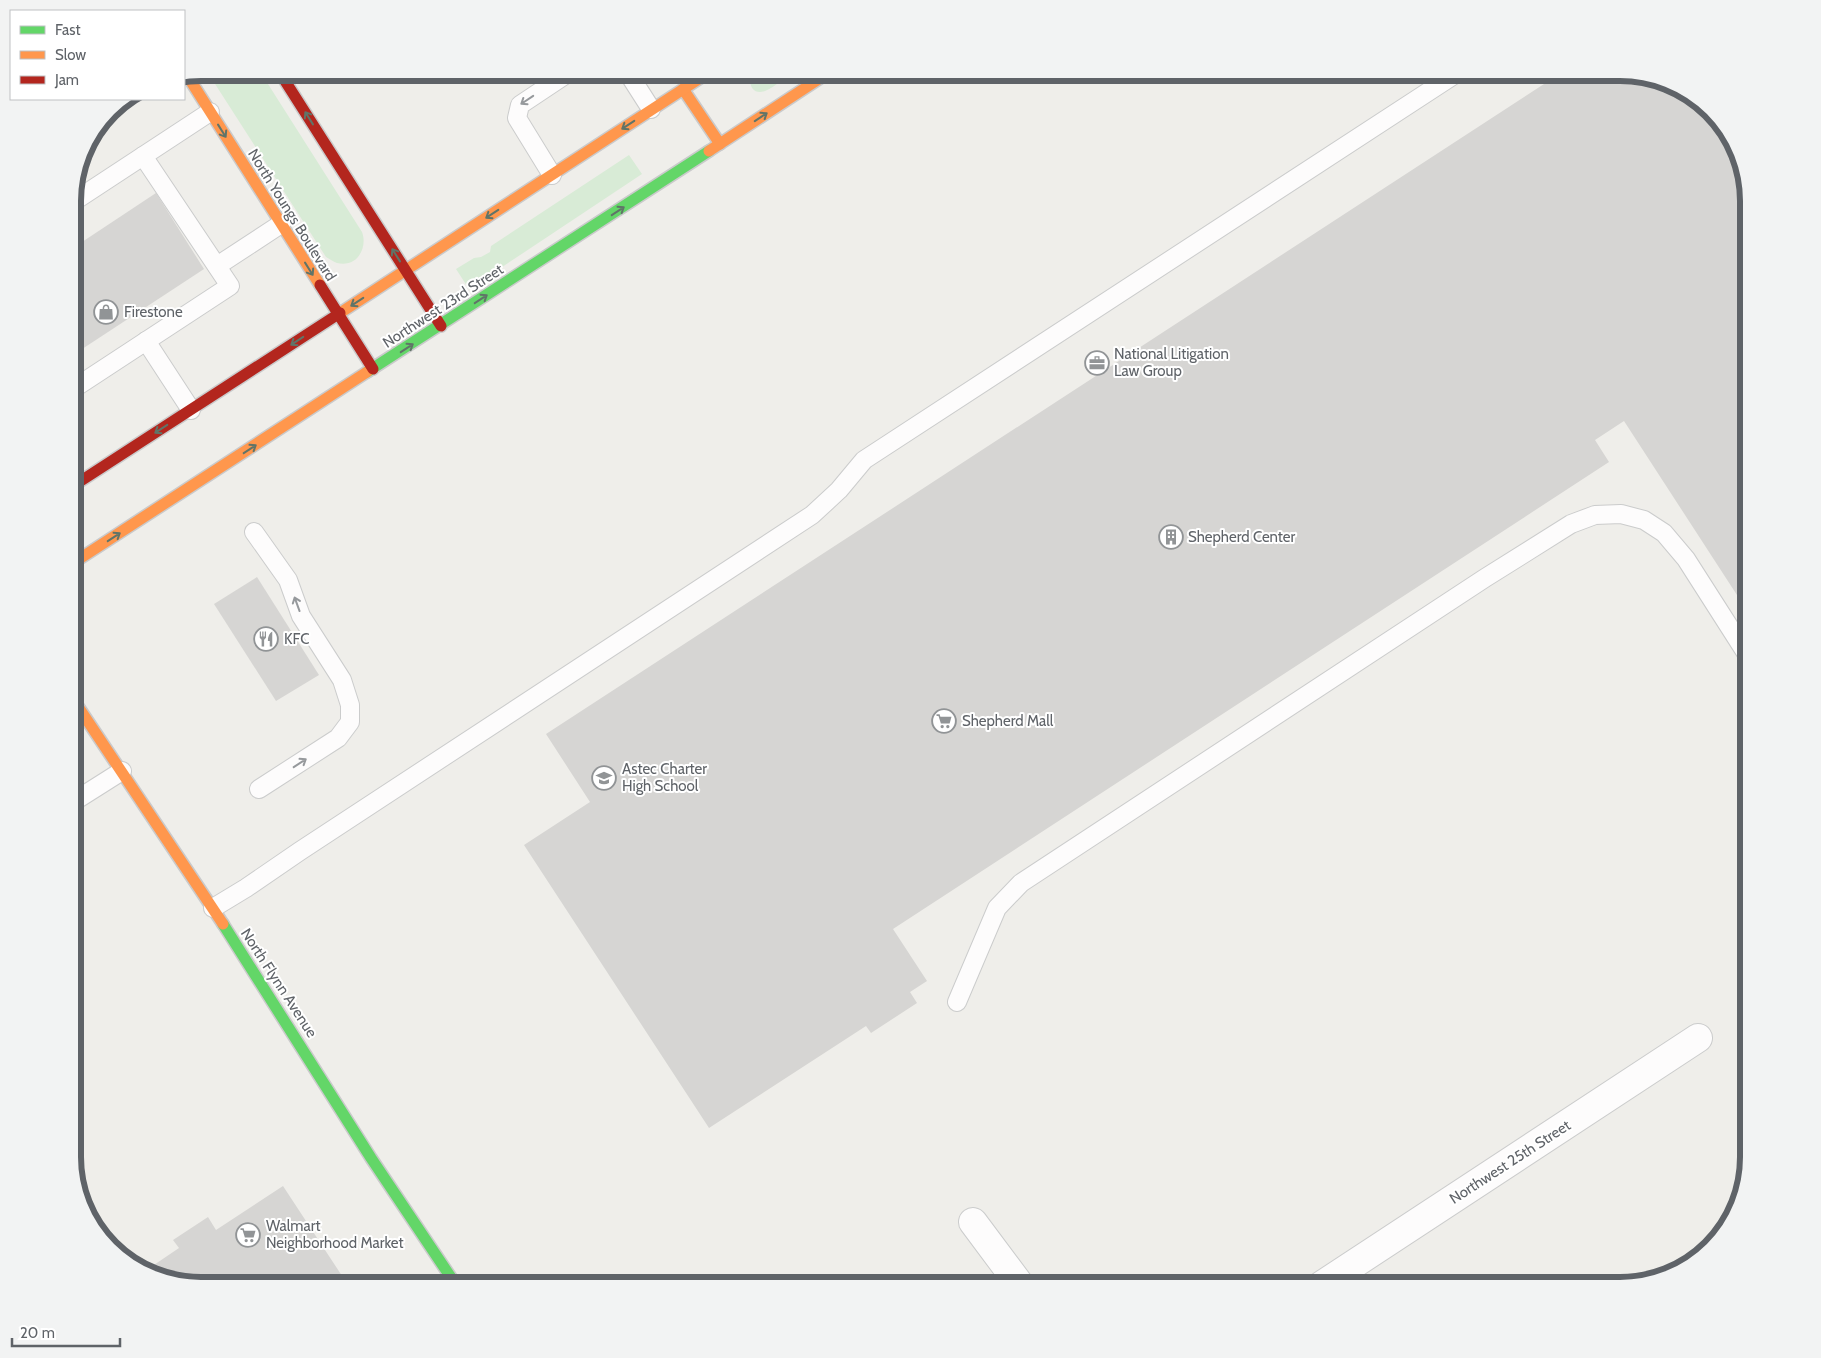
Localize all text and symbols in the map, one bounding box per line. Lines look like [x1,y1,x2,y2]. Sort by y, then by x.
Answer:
legend [10,10,185,100]
text: Fast [55,21,80,39]
text: Slow [55,46,86,64]
text: Jam [54,71,79,89]
one-way arrow [521,95,535,105]
one-way arrow [303,111,313,125]
one-way arrow [754,112,768,122]
one-way arrow [621,120,635,130]
one-way arrow [217,124,227,138]
street label: North Youngs Boulevard [244,146,340,284]
one-way arrow [610,205,624,215]
one-way arrow [485,209,499,219]
one-way arrow [390,249,400,263]
street label: Northwest 23rd Street [379,260,507,352]
one-way arrow [304,261,314,275]
one-way arrow [474,294,488,304]
one-way arrow [350,297,364,307]
shop icon: Firestone [93,299,119,325]
place label: Firestone [124,303,183,321]
one-way arrow [291,336,305,346]
one-way arrow [400,342,414,353]
place label: National Litigation Law Group [1114,345,1229,380]
office icon: National Litigation Law Group [1084,350,1110,376]
one-way arrow [154,424,168,435]
one-way arrow [243,443,257,453]
building icon: Shepherd Center [1158,524,1184,550]
place label: Shepherd Center [1188,528,1296,546]
one-way arrow [106,531,120,541]
one-way arrow [292,597,301,613]
restaurant icon: KFC [253,626,279,652]
place label: KFC [284,630,309,648]
supermarket icon: Shepherd Mall [931,708,957,734]
place label: Shepherd Mall [962,712,1054,730]
one-way arrow [292,758,306,768]
place label: Astec Charter High School [622,760,707,795]
school or university icon: Astec Charter High School [591,765,617,791]
street label: North Flynn Avenue [237,925,321,1041]
street label: Northwest 25th Street [1446,1116,1574,1208]
place label: Walmart Neighborhood Market [266,1217,404,1252]
supermarket icon: Walmart Neighborhood Market [235,1222,261,1248]
scale bar [12,1316,120,1348]
text: 20 m [20,1324,55,1342]

